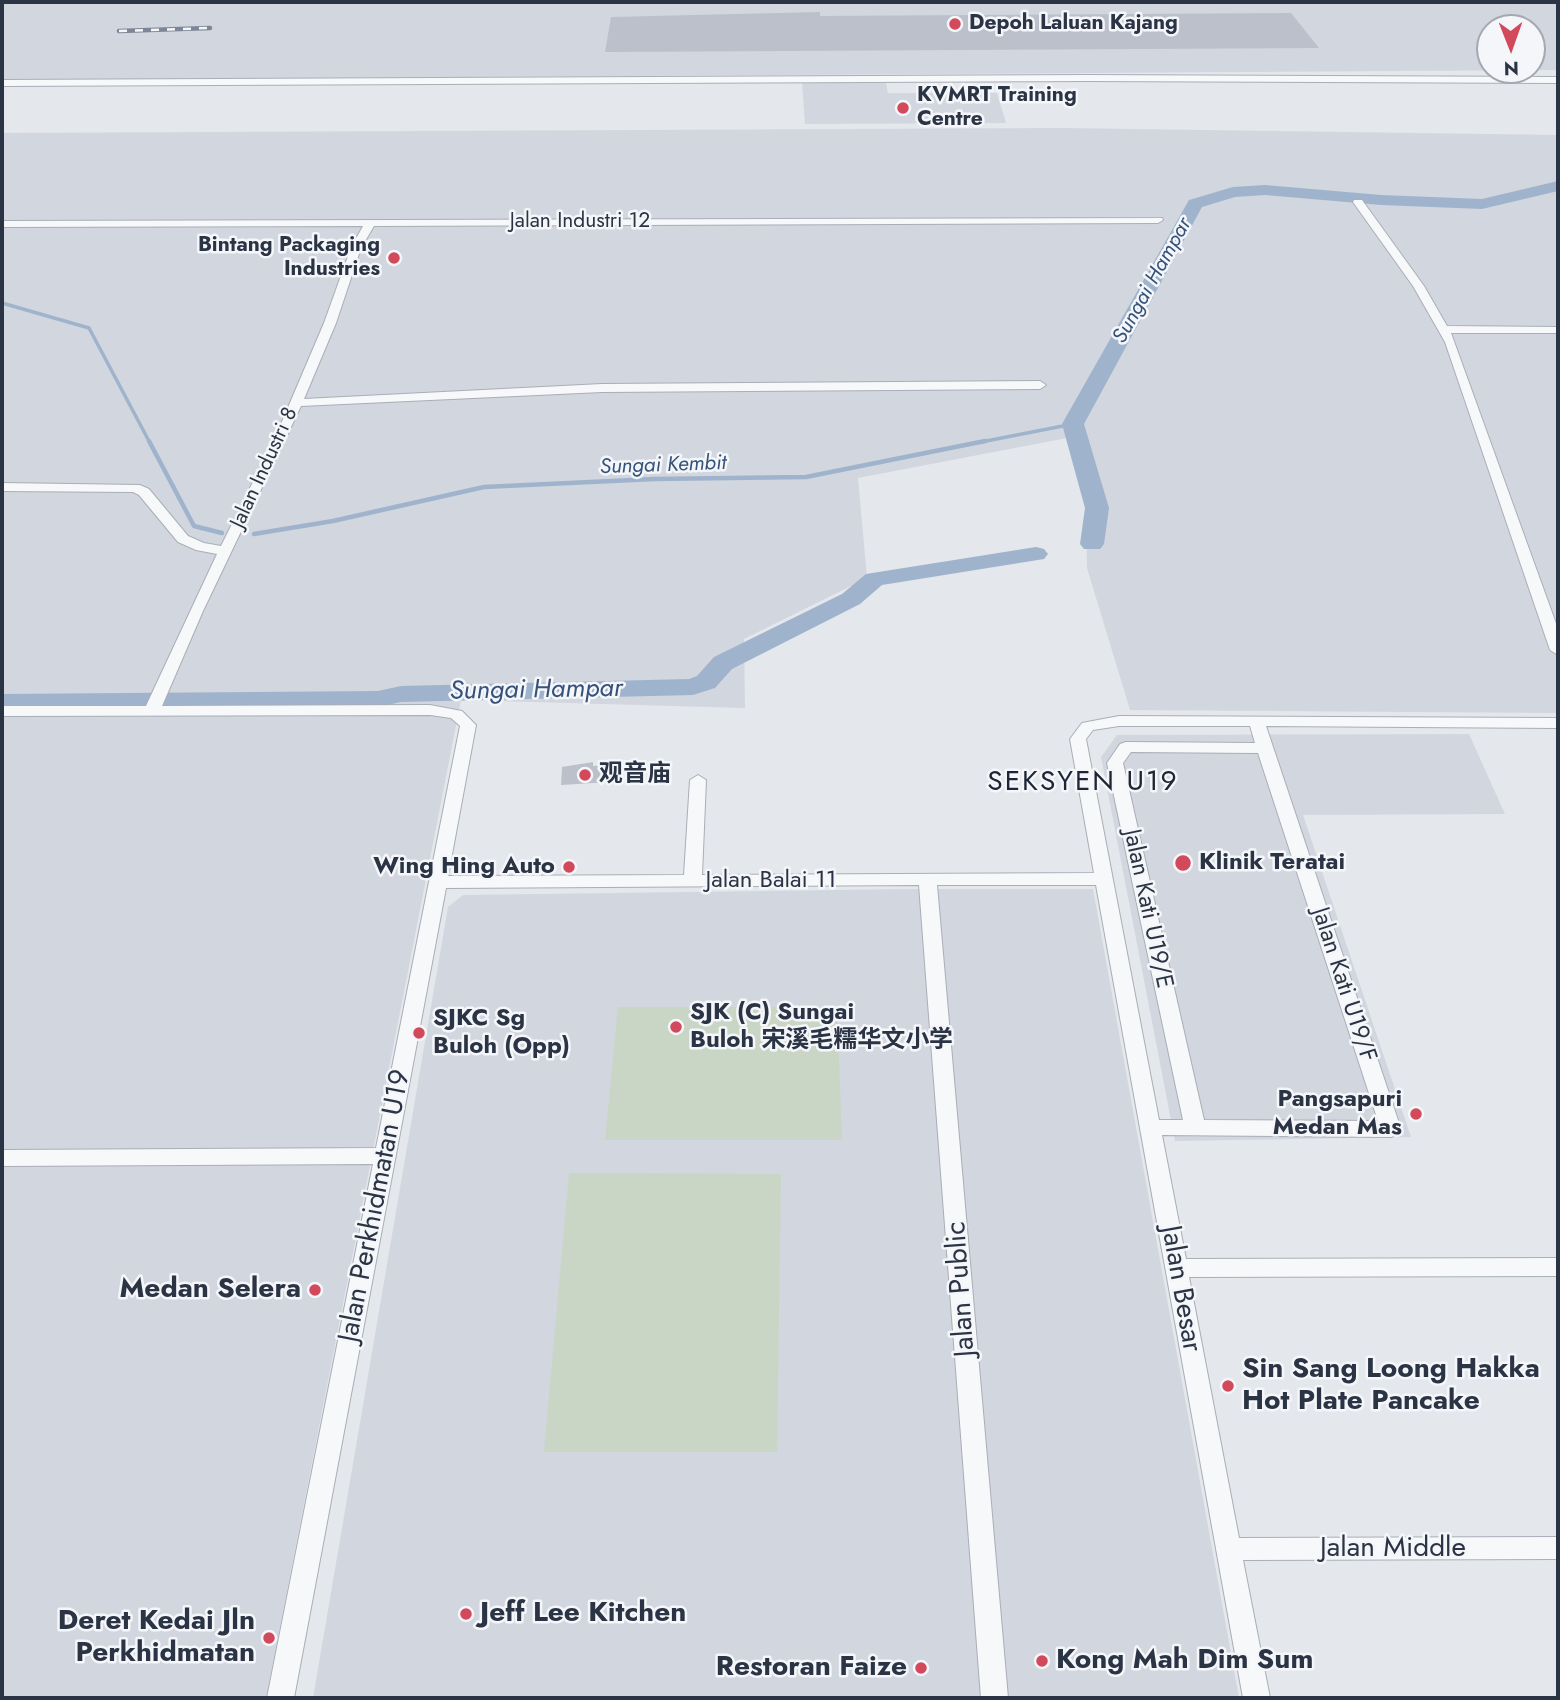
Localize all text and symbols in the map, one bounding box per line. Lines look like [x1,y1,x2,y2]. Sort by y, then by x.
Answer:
place label: Depoh Laluan Kajang [969,11,1178,37]
north arrow [1476,14,1546,84]
marker: Depoh Laluan Kajang [947,16,963,32]
text: N [1504,55,1519,82]
place label: KVMRT Training Centre [917,83,1077,133]
marker: KVMRT Training Centre [895,100,911,116]
street label: Jalan Industri 12 [510,209,650,235]
water label: Sungai Hampar [1108,214,1198,348]
place label: Bintang Packaging Industries [198,233,380,283]
marker: Bintang Packaging Industries [386,250,402,266]
street label: Jalan Industri 8 [226,404,304,532]
water label: Sungai Kembit [599,451,727,481]
water label: Sungai Hampar [449,674,623,708]
place label: 观音庙 [599,761,671,789]
district label: SEKSYEN U19 [989,766,1177,800]
marker: 观音庙 [577,767,593,783]
street label: Jalan Kati U19/E [1116,827,1178,991]
place label: Klinik Teratai [1199,849,1345,877]
place label: Wing Hing Auto [373,853,555,881]
marker: Klinik Teratai [1173,853,1193,873]
marker: Wing Hing Auto [561,859,577,875]
street label: Jalan Balai 11 [705,867,837,895]
street label: Jalan Kati U19/F [1304,904,1382,1066]
place label: SJK (C) Sungai Buloh 宋溪毛糯华文小学 [690,999,953,1055]
place label: SJKC Sg Buloh (Opp) [433,1005,570,1061]
marker: SJK (C) Sungai Buloh 宋溪毛糯华文小学 [668,1019,684,1035]
marker: SJKC Sg Buloh (Opp) [411,1025,427,1041]
street label: Jalan Perkhidmatan U19 [333,1067,419,1345]
place label: Pangsapuri Medan Mas [1273,1086,1402,1142]
marker: Pangsapuri Medan Mas [1408,1106,1424,1122]
street label: Jalan Public [941,1220,983,1358]
street label: Jalan Besar [1152,1223,1208,1355]
place label: Medan Selera [119,1273,301,1307]
marker: Medan Selera [307,1282,323,1298]
place label: Sin Sang Loong Hakka Hot Plate Pancake [1242,1353,1540,1419]
marker: Sin Sang Loong Hakka Hot Plate Pancake [1220,1378,1236,1394]
street label: Jalan Middle [1320,1532,1466,1566]
place label: Jeff Lee Kitchen [480,1597,686,1631]
place label: Deret Kedai Jln Perkhidmatan [58,1605,255,1671]
marker: Jeff Lee Kitchen [458,1606,474,1622]
marker: Deret Kedai Jln Perkhidmatan [261,1630,277,1646]
place label: Kong Mah Dim Sum [1056,1644,1313,1678]
place label: Restoran Faize [716,1651,907,1685]
marker: Kong Mah Dim Sum [1034,1653,1050,1669]
marker: Restoran Faize [913,1660,929,1676]

